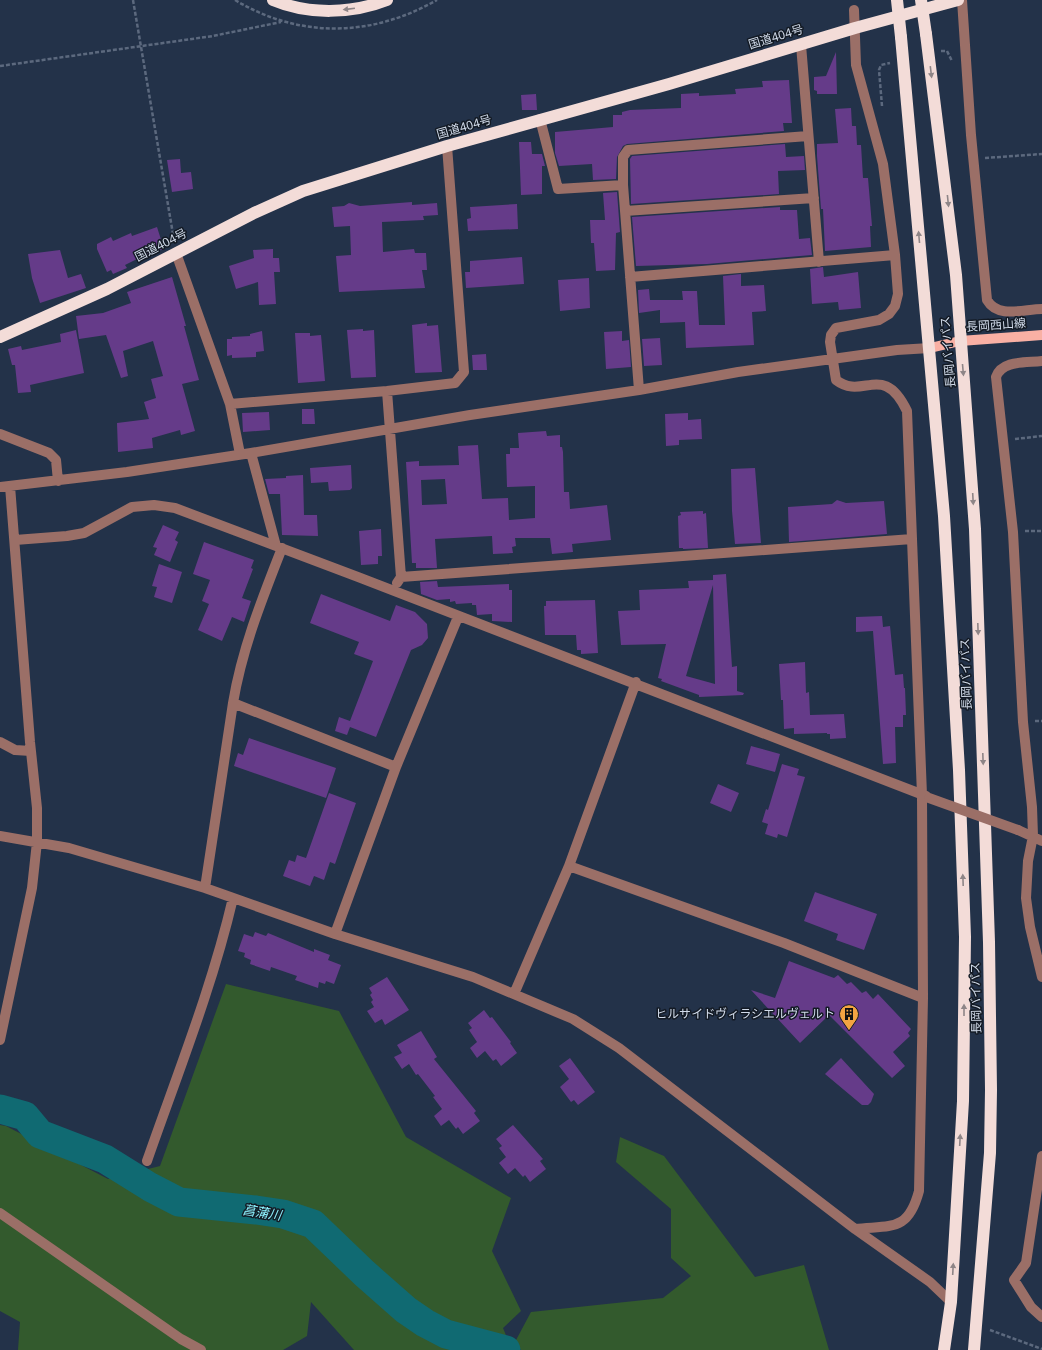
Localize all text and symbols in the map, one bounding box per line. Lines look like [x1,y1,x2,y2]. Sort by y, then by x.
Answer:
one-way arrow [343,6,355,12]
street label: 国道404号 [746,20,805,53]
one-way arrow [928,66,934,78]
street label: 国道404号 [434,111,493,142]
one-way arrow [944,195,951,207]
street label: 国道404号 [132,224,190,265]
one-way arrow [916,231,923,243]
street label: 長岡西山線 [965,314,1026,335]
street label: 長岡バイパス [936,316,959,389]
one-way arrow [960,364,967,376]
one-way arrow [970,493,977,505]
one-way arrow [975,623,981,636]
street label: 長岡バイパス [956,638,975,710]
one-way arrow [979,753,986,765]
one-way arrow [959,874,966,886]
street label: 長岡バイパス [966,962,985,1034]
building icon: ヒルサイドヴィラシエルヴェルト [838,1003,860,1031]
one-way arrow [961,1003,967,1016]
place label: ヒルサイドヴィラシエルヴェルト [655,1005,835,1022]
one-way arrow [957,1134,964,1146]
water label: 菖蒲川 [241,1200,285,1224]
one-way arrow [949,1263,956,1275]

